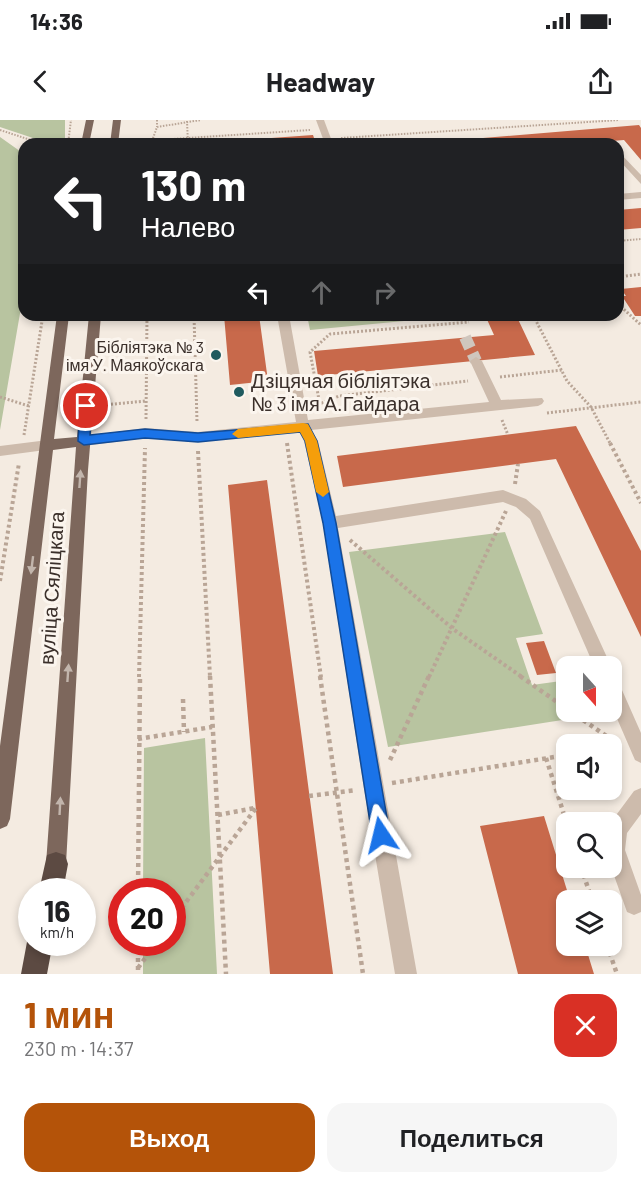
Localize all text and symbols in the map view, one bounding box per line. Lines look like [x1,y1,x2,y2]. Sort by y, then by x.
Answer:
text: 14:36 [30,8,83,34]
icon: back [24,65,57,98]
text: Headway [266,65,375,97]
icon: share [584,65,617,98]
text: 130 m [141,159,246,209]
icon: left [42,162,120,240]
text: Налево [141,210,235,242]
icon: left [242,276,275,309]
icon: ahead [305,276,338,309]
icon: right [368,276,401,309]
place label: Бібліятэка № 3 імя У. Маякоўскага [66,337,204,374]
marker: Бібліятэка № 3 імя У. Маякоўскага [209,348,223,362]
place label: Дзіцячая бібліятэка № 3 імя А.Гайдара [251,368,431,415]
pin [60,380,111,431]
marker: Дзіцячая бібліятэка № 3 імя А.Гайдара [232,385,246,399]
icon: arrive [69,389,102,422]
one-way arrow [76,469,85,488]
street label: вуліца Сяліцкага [34,510,68,665]
one-way arrow [28,556,37,575]
north arrow [556,656,622,722]
map controls [556,656,622,956]
one-way arrow [63,664,73,683]
button: sound [556,734,622,800]
one-way arrow [55,796,65,815]
position arrow [349,803,413,867]
button: search [556,812,622,878]
speed limit sign: 20 [108,878,186,956]
button: layers [556,890,622,956]
text: 16 [44,892,70,928]
text: km/h [40,923,74,941]
text: 1 мин [24,992,114,1035]
button: close [554,994,617,1057]
text: 230 m · 14:37 [24,1036,134,1060]
button: Выход [24,1103,315,1172]
button: Поделиться [327,1103,617,1172]

